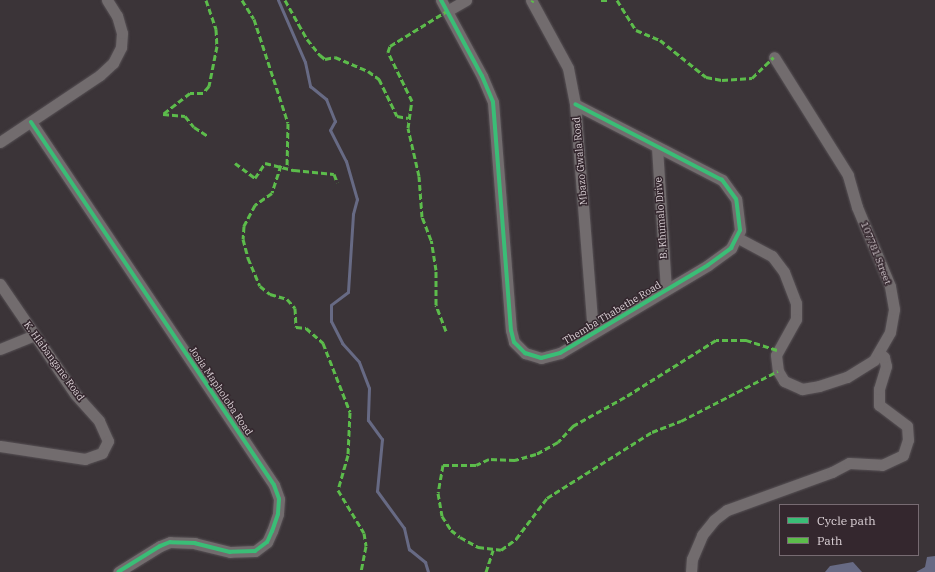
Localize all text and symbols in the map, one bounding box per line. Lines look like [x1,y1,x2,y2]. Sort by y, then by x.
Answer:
street label: Mbazo Gwala Road [570,117,590,205]
street label: B. Khumalo Drive [652,177,670,259]
street label: 107781 Street [858,220,894,286]
street label: Themba Thabethe Road [561,279,663,347]
street label: K. Hlabangane Road [21,319,87,403]
street label: Josia Mapholoba Road [187,344,255,438]
legend [779,504,919,556]
text: Cycle path [817,513,876,528]
text: Path [817,533,842,548]

